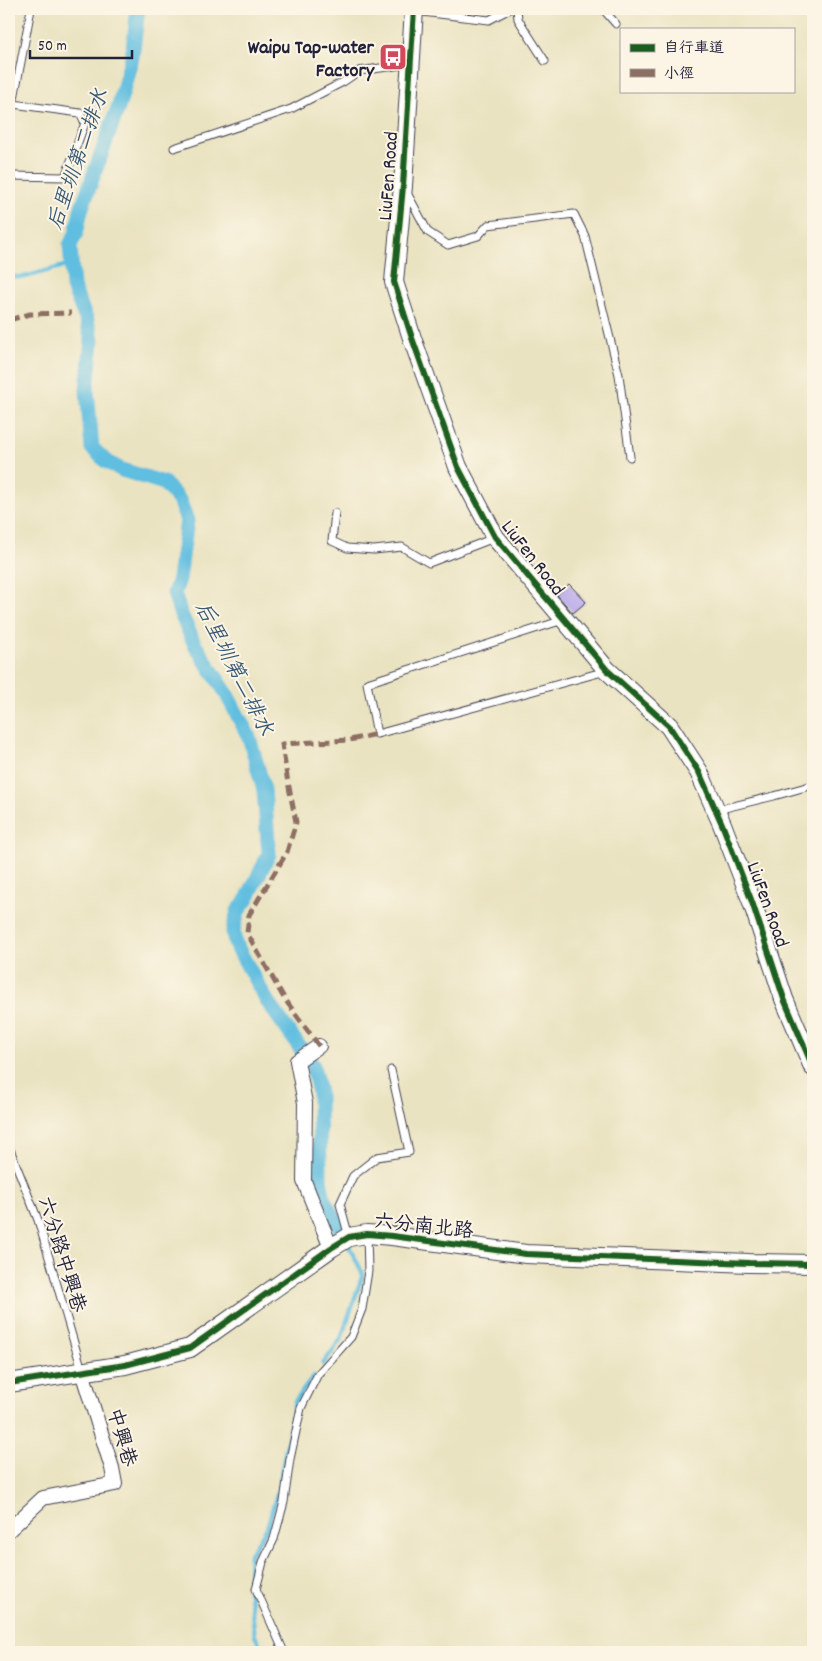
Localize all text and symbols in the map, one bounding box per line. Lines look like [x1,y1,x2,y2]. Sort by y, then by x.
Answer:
scale bar [30,28,132,60]
legend [620,28,794,92]
place label: Waipu Tap-water Factory [248,35,375,86]
text: 50 m [38,36,67,58]
text: 自行車道 [664,38,724,60]
bus stop icon: Waipu Tap-water Factory [378,42,408,72]
text: 小徑 [664,64,694,86]
water label: 后里圳第二排水 [42,85,118,234]
street label: LiuFen Road [373,131,407,222]
street label: LiuFen Road [493,515,570,603]
water label: 后里圳第二排水 [186,597,280,743]
street label: LiuFen Road [738,858,795,952]
street label: 六分路中興巷 [29,1193,91,1317]
street label: 六分南北路 [372,1209,476,1247]
street label: 中興巷 [98,1405,142,1471]

